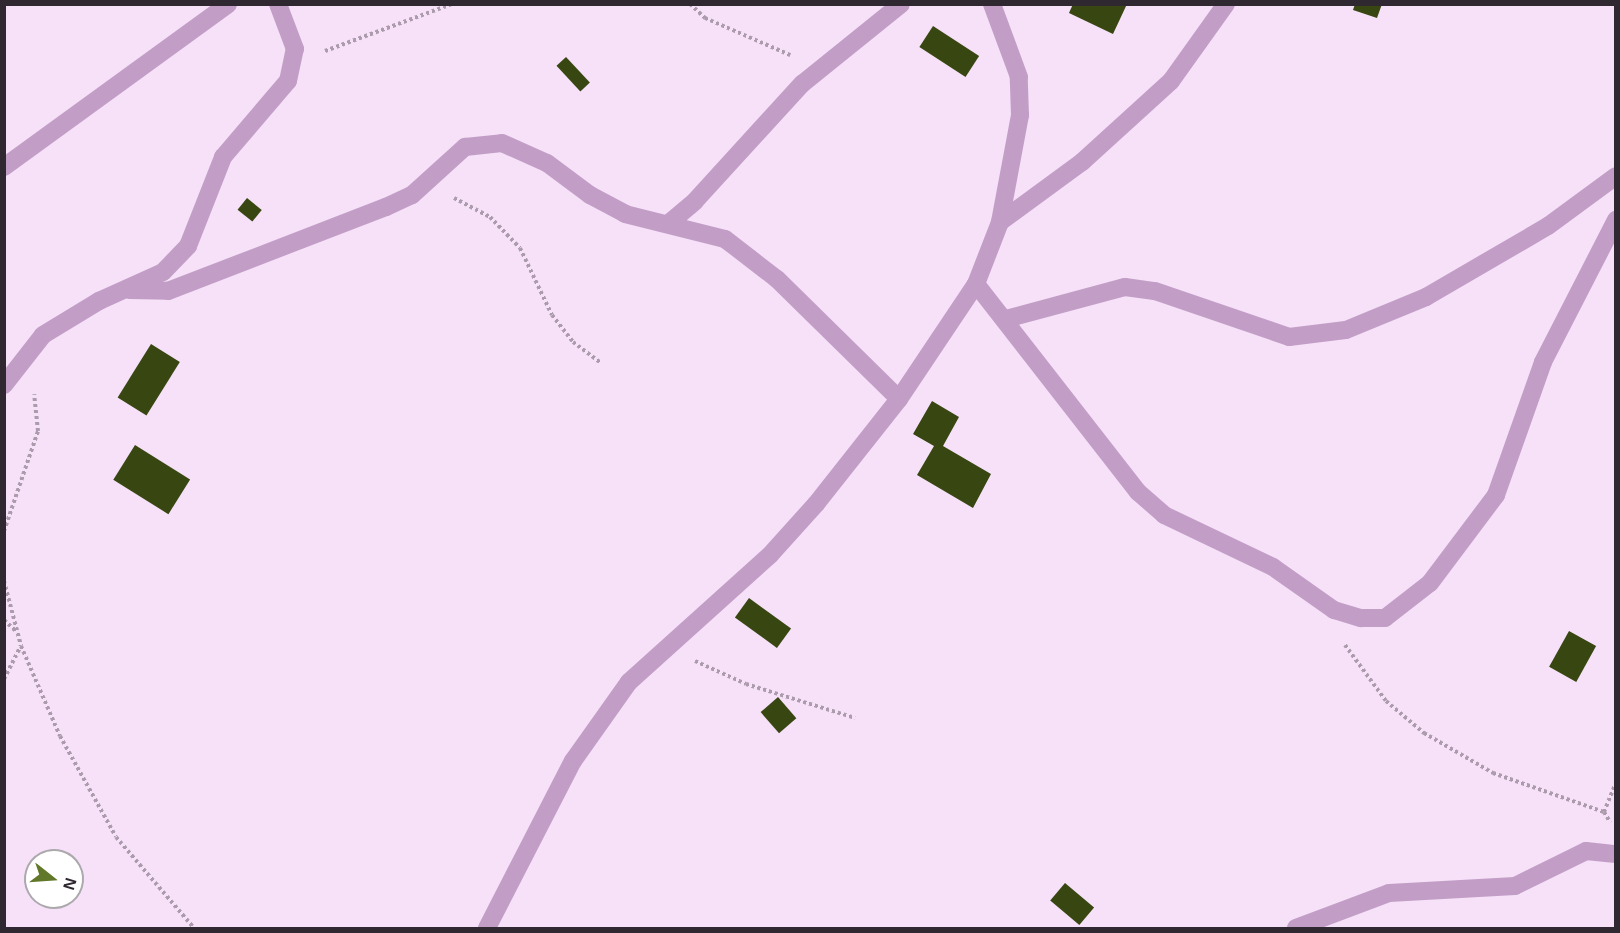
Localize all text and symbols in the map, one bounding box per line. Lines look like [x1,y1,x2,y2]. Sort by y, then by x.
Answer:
north arrow [24,849,84,909]
text: N [60,876,80,892]

